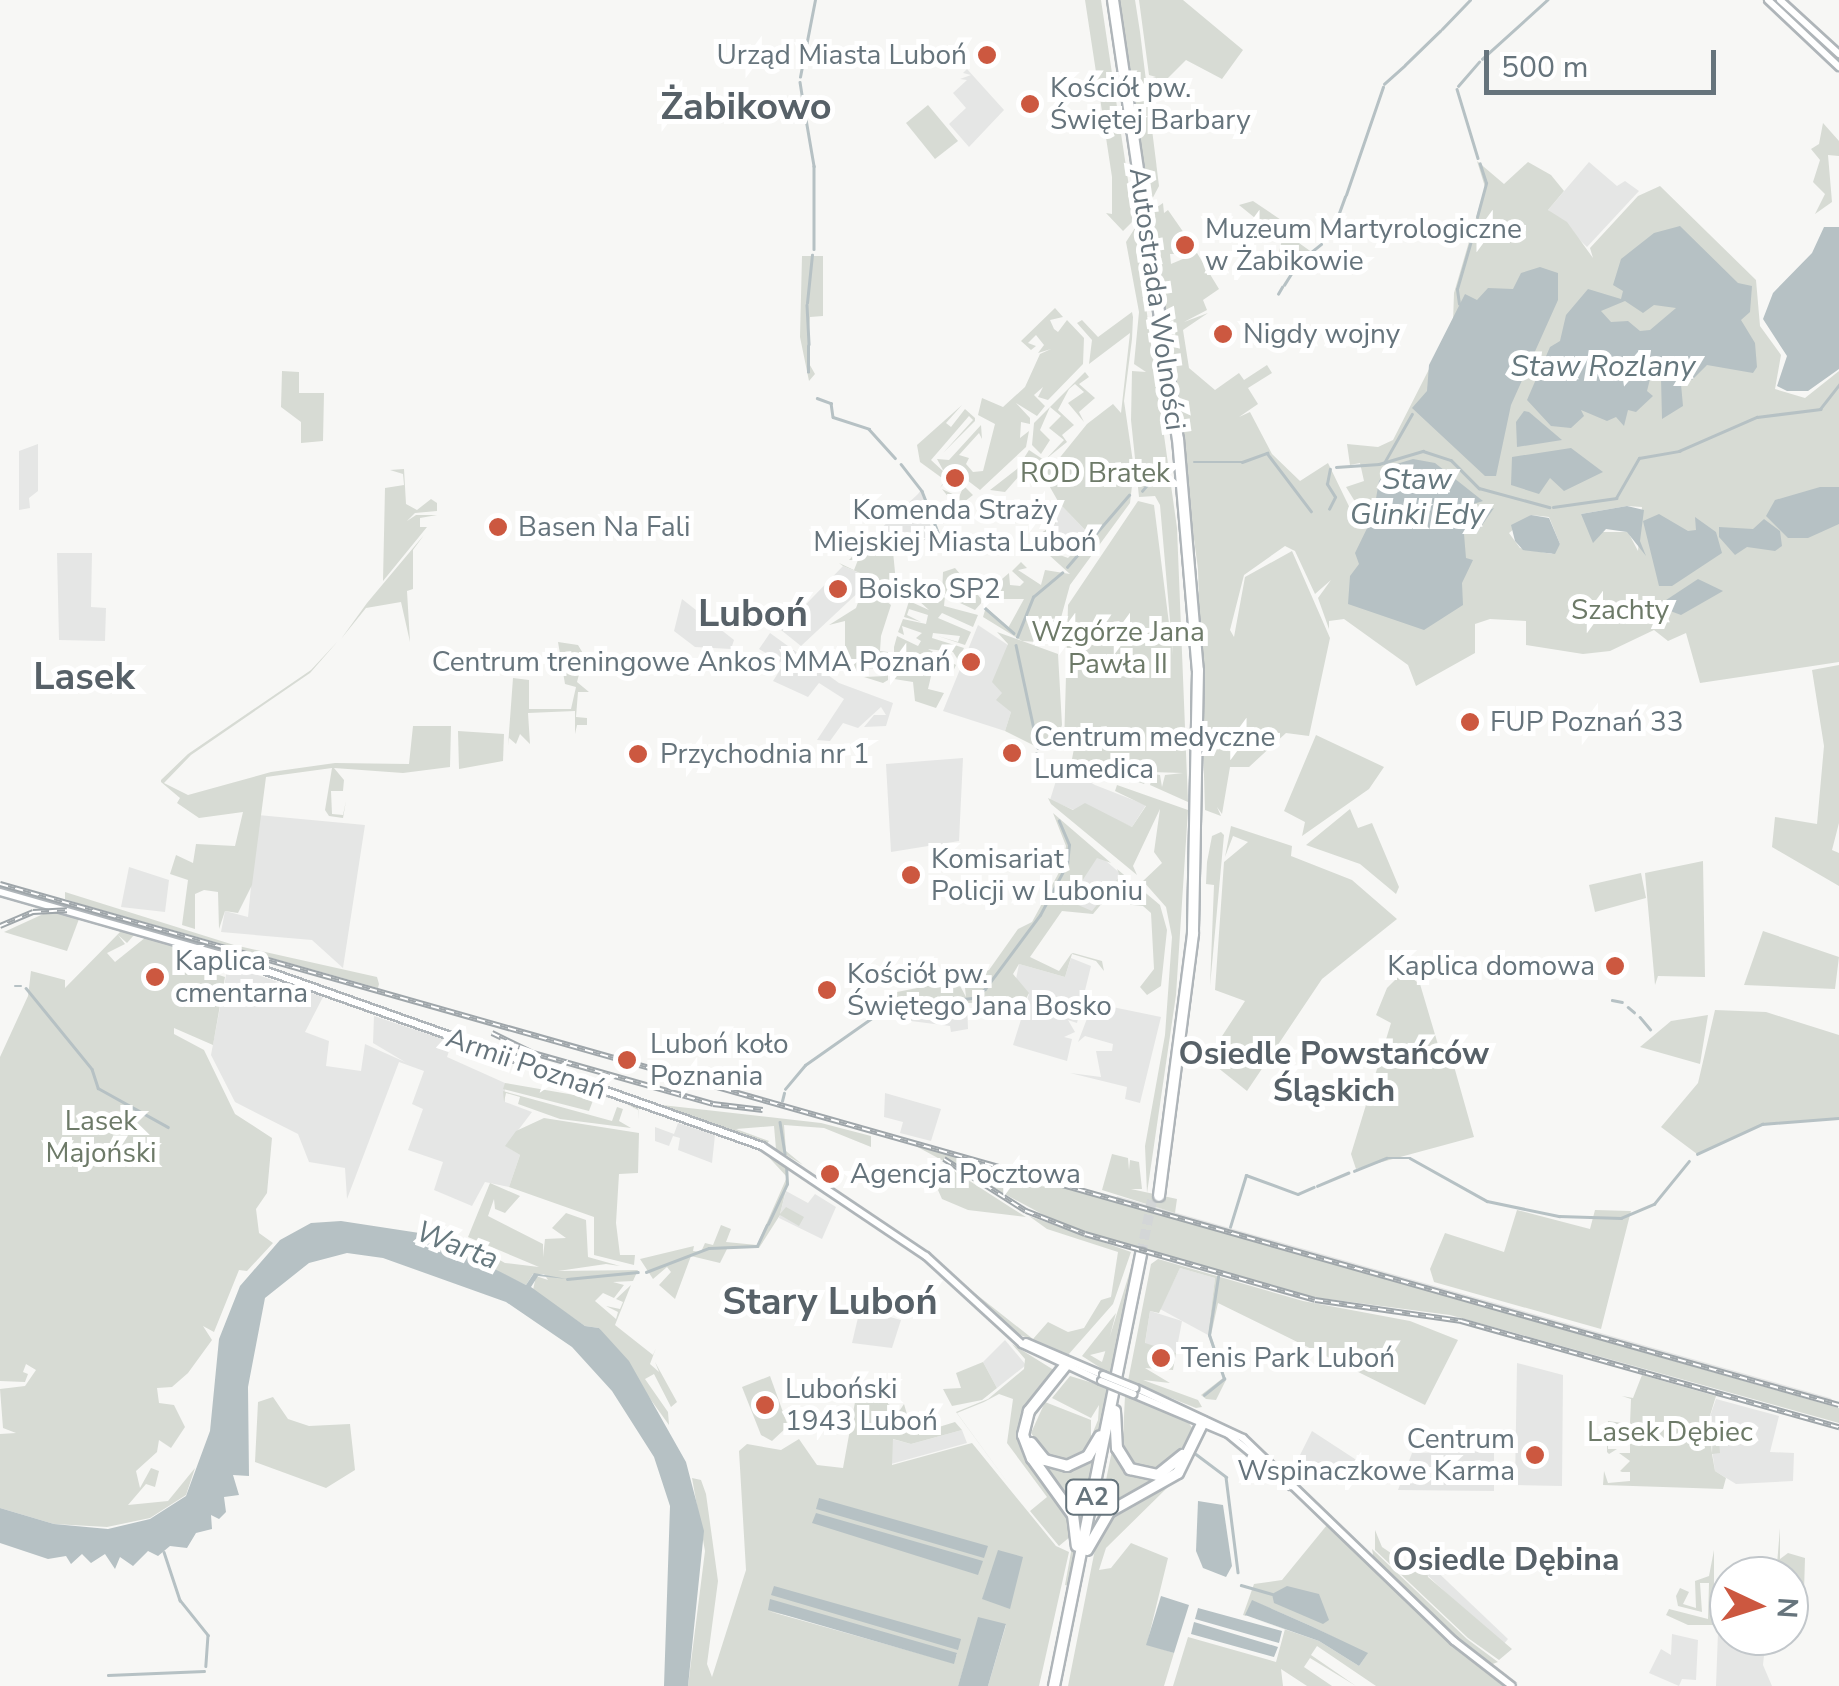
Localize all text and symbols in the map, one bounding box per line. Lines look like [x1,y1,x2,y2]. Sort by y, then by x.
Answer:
scale bar [1489,30,1722,92]
place label: Urząd Miasta Luboń [716,38,967,72]
marker: Urząd Miasta Luboń [976,44,998,66]
text: 500 m [1501,47,1588,88]
place label: Kościół pw. Świętej Barbary [1050,71,1251,137]
district label: Żabikowo [660,84,832,130]
marker: Kościół pw. Świętej Barbary [1019,93,1041,115]
street label: Autostrada Wolności [1122,165,1192,433]
place label: Muzeum Martyrologiczne w Żabikowie [1205,212,1522,278]
marker: Muzeum Martyrologiczne w Żabikowie [1174,234,1196,256]
place label: Nigdy wojny [1243,317,1400,351]
marker: Nigdy wojny [1212,323,1234,345]
water label: Staw Rozlany [1511,349,1695,385]
park label: ROD Bratek [1020,456,1170,490]
water label: Staw Glinki Edy [1350,462,1484,532]
marker: Komenda Straży Miejskiej Miasta Luboń [944,467,966,489]
place label: Komenda Straży Miejskiej Miasta Luboń [813,493,1097,559]
place label: Basen Na Fali [518,510,690,544]
marker: Basen Na Fali [487,516,509,538]
place label: Boisko SP2 [858,572,1001,606]
marker: Boisko SP2 [827,578,849,600]
district label: Luboń [698,591,808,637]
park label: Szachty [1571,593,1669,627]
park label: Wzgórze Jana Pawła II [1031,615,1205,681]
place label: Centrum treningowe Ankos MMA Poznań [432,645,951,679]
marker: Centrum treningowe Ankos MMA Poznań [960,651,982,673]
district label: Lasek [33,654,135,700]
place label: FUP Poznań 33 [1490,705,1684,739]
marker: FUP Poznań 33 [1459,711,1481,733]
place label: Centrum medyczne Lumedica [1034,720,1275,786]
place label: Przychodnia nr 1 [660,737,870,771]
marker: Centrum medyczne Lumedica [999,740,1025,766]
marker: Przychodnia nr 1 [625,741,651,767]
place label: Komisariat Policji w Luboniu [931,842,1143,908]
marker: Komisariat Policji w Luboniu [900,864,922,886]
place label: Kaplica cmentarna [175,944,308,1010]
place label: Kaplica domowa [1387,949,1595,983]
marker: Kaplica domowa [1604,955,1626,977]
place label: Kościół pw. Świętego Jana Bosko [847,957,1112,1023]
marker: Kaplica cmentarna [144,966,166,988]
marker: Kościół pw. Świętego Jana Bosko [816,979,838,1001]
street label: Armii Poznań [442,1021,610,1107]
place label: Luboń koło Poznania [650,1027,789,1093]
district label: Osiedle Powstańców Śląskich [1179,1036,1489,1111]
marker: Luboń koło Poznania [614,1047,640,1073]
park label: Lasek Majoński [46,1104,156,1170]
place label: Agencja Pocztowa [850,1157,1081,1191]
marker: Agencja Pocztowa [819,1163,841,1185]
water label: Warta [411,1214,503,1278]
district label: Stary Luboń [722,1279,938,1325]
place label: Tenis Park Luboń [1181,1341,1395,1375]
marker: Tenis Park Luboń [1150,1347,1172,1369]
place label: Luboński 1943 Luboń [785,1372,938,1438]
marker: Luboński 1943 Luboń [754,1394,776,1416]
park label: Lasek Dębiec [1587,1415,1753,1449]
place label: Centrum Wspinaczkowe Karma [1237,1422,1515,1488]
marker: Centrum Wspinaczkowe Karma [1524,1444,1546,1466]
road number: A2 [1064,1477,1120,1517]
district label: Osiedle Dębina [1393,1541,1619,1579]
north arrow [1709,1556,1809,1656]
text: N [1767,1596,1807,1620]

